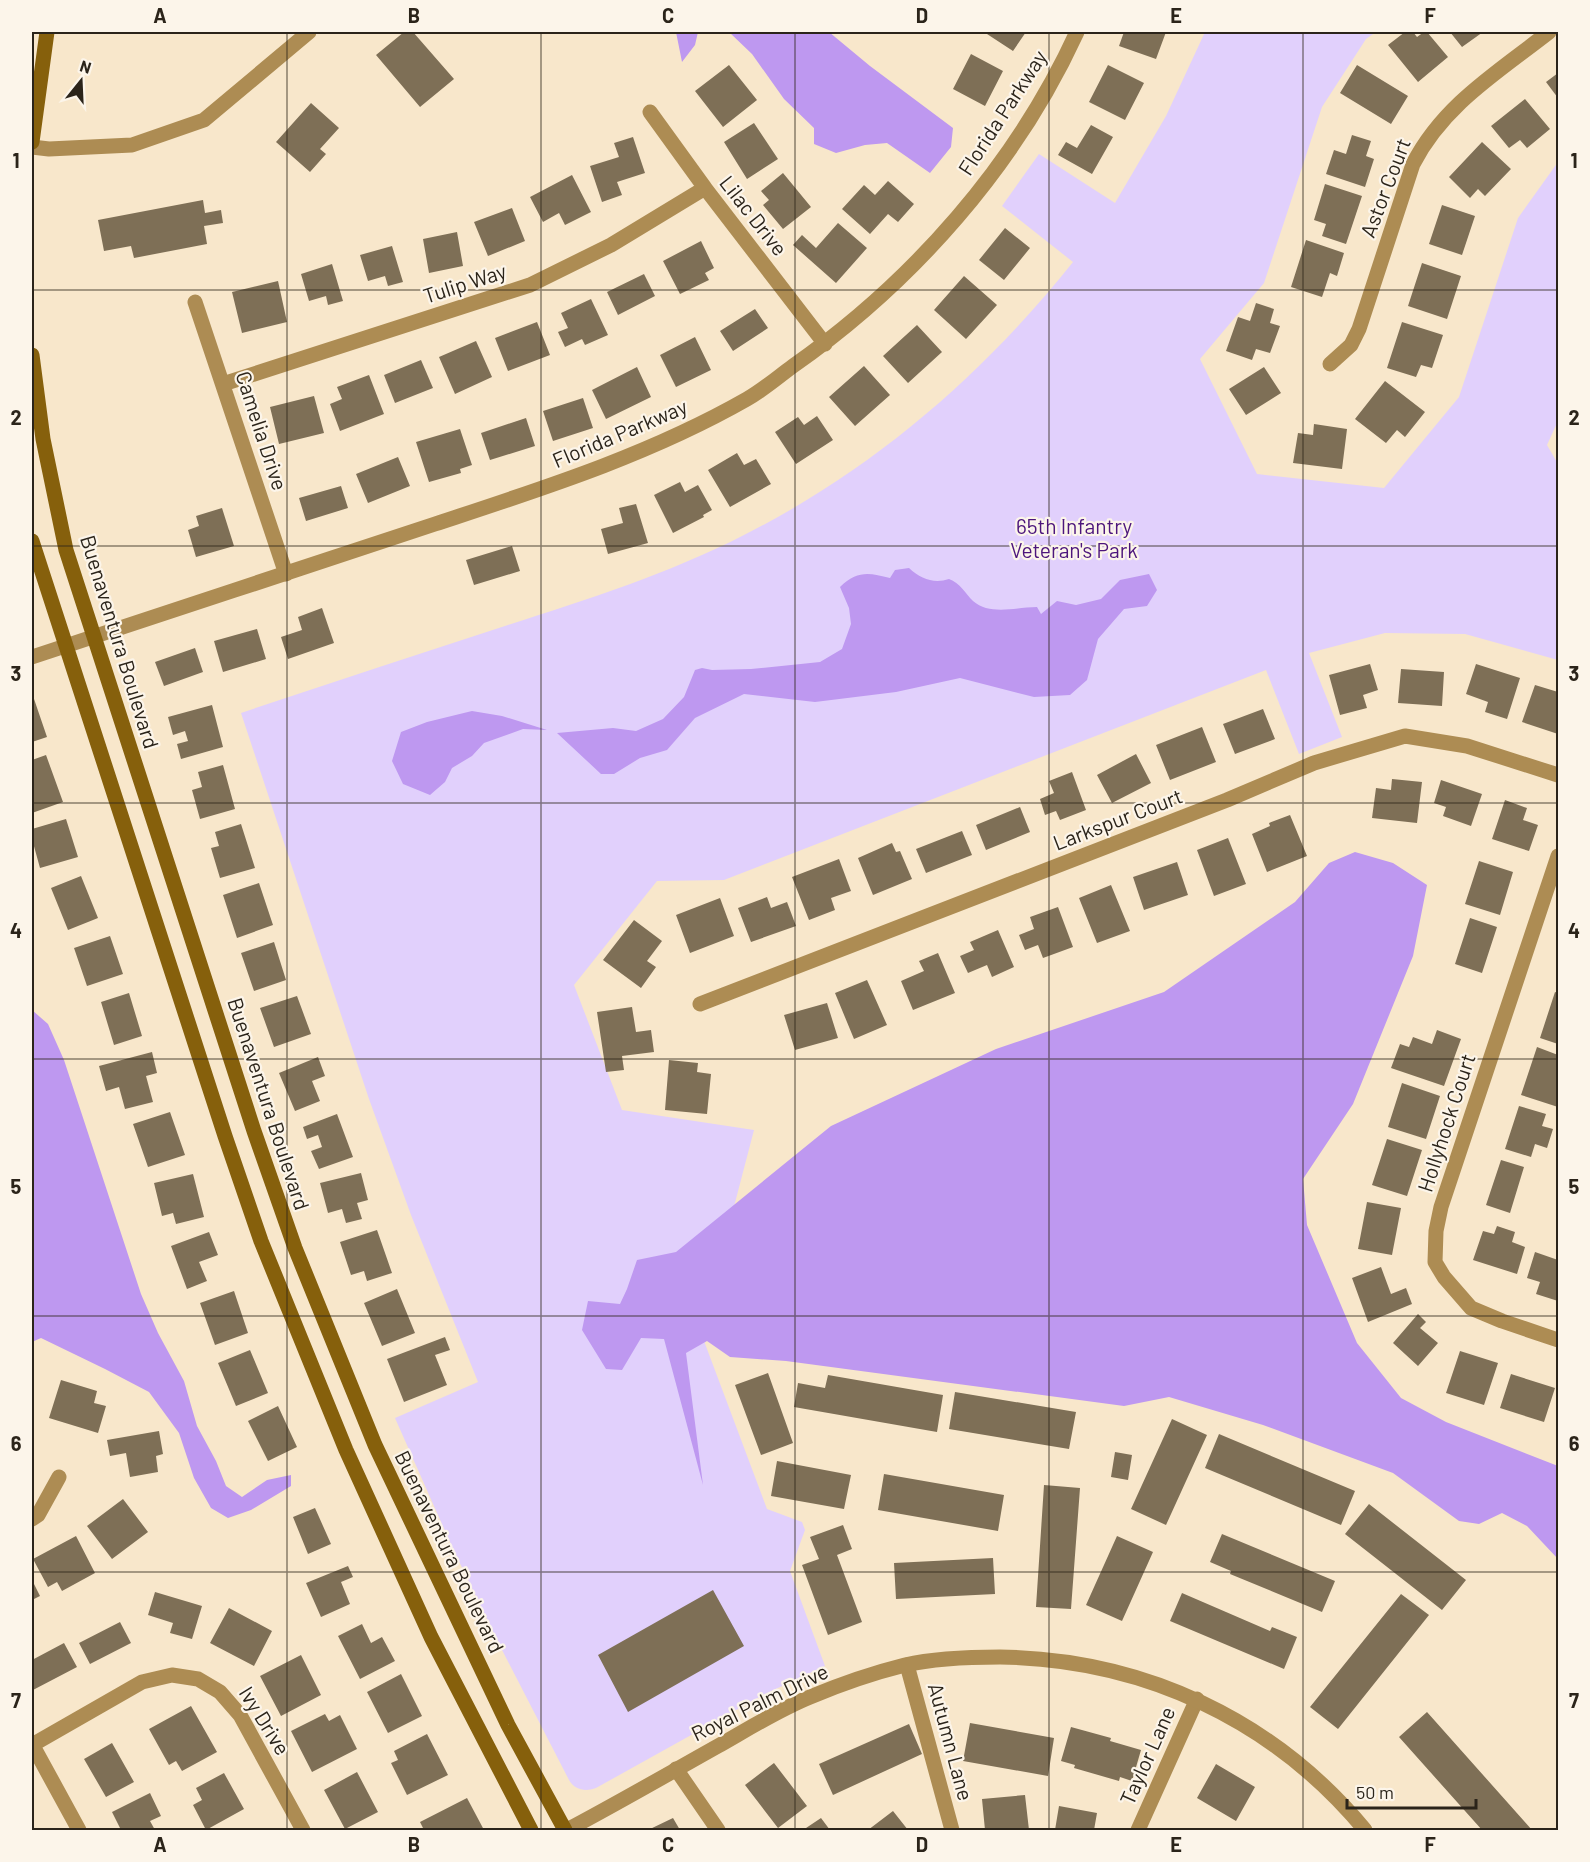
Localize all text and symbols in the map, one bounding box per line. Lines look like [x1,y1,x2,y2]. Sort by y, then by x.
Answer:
text: A [153,3,167,27]
text: B [408,3,420,27]
text: C [662,3,674,27]
text: D [916,3,928,27]
text: E [1170,3,1182,27]
text: F [1424,3,1436,27]
street label: Florida Parkway [952,45,1052,179]
north arrow [51,51,111,111]
text: N [78,56,94,77]
street label: Astor Court [1354,134,1415,241]
text: 1 [12,148,20,172]
text: 1 [1570,148,1578,172]
street label: Lilac Drive [715,170,793,260]
street label: Tulip Way [420,257,510,308]
street label: Camelia Drive [231,368,293,493]
street label: Florida Parkway [548,393,691,472]
text: 2 [10,405,22,429]
text: 2 [1568,405,1580,429]
park label: 65th Infantry Veteran's Park [1010,513,1138,562]
street label: Buenaventura Boulevard [76,532,165,751]
text: 3 [11,661,21,685]
text: 3 [1569,661,1579,685]
street label: Larkspur Court [1049,782,1186,855]
text: 4 [10,918,22,942]
text: 4 [1568,918,1580,942]
street label: Buenaventura Boulevard [223,994,316,1213]
street label: Hollyhock Court [1411,1050,1480,1195]
text: 5 [11,1174,22,1198]
text: 5 [1569,1174,1580,1198]
text: 6 [11,1431,22,1455]
text: 6 [1569,1431,1580,1455]
street label: Buenaventura Boulevard [390,1446,510,1657]
street label: Royal Palm Drive [687,1658,832,1746]
street label: Autumn Lane [924,1680,979,1803]
street label: Ivy Drive [235,1681,296,1759]
text: 7 [11,1688,21,1712]
text: 7 [1569,1688,1579,1712]
street label: Taylor Lane [1114,1702,1179,1808]
scale bar [1347,1772,1476,1810]
text: 50 m [1356,1781,1394,1803]
text: A [153,1832,167,1856]
text: B [408,1832,420,1856]
text: C [662,1832,674,1856]
text: D [916,1832,928,1856]
text: E [1170,1832,1182,1856]
text: F [1424,1832,1436,1856]

